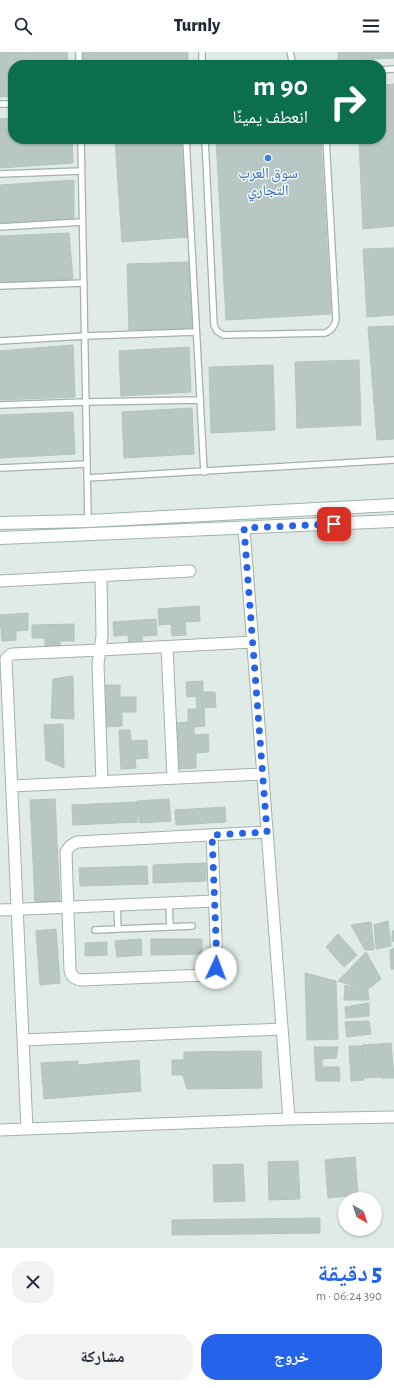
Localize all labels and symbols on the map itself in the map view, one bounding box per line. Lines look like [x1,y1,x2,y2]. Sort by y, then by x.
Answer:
marker: سوق العرب التجاري [263,153,273,163]
place label: سوق العرب التجاري [238,166,298,201]
pin [317,507,351,541]
position arrow [195,947,237,989]
north arrow [338,1192,382,1236]

